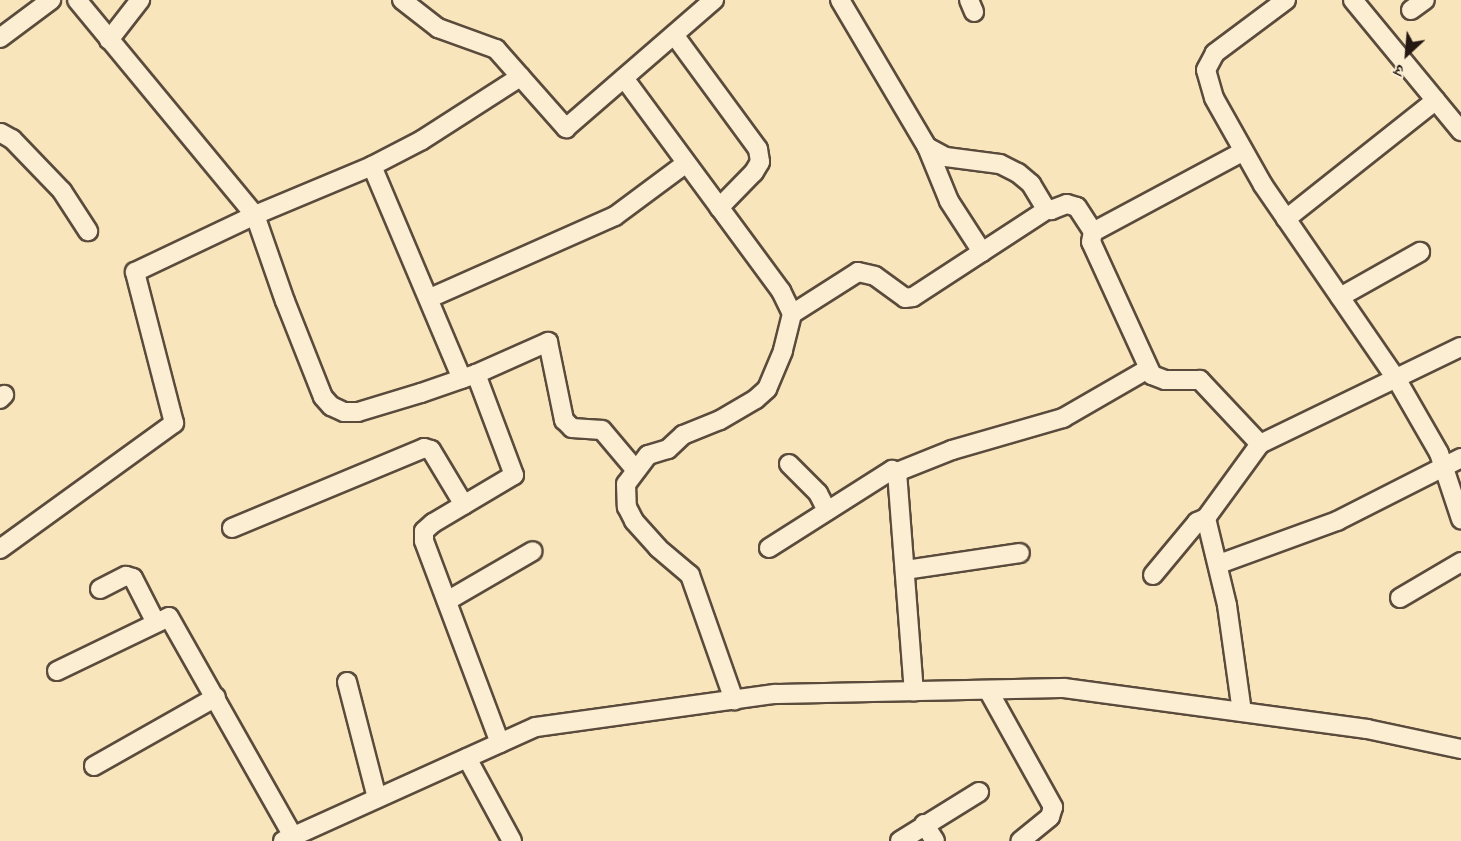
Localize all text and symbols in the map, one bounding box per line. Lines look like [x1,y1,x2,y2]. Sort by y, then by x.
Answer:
north arrow [1377,24,1437,84]
text: उ [1391,60,1407,81]

